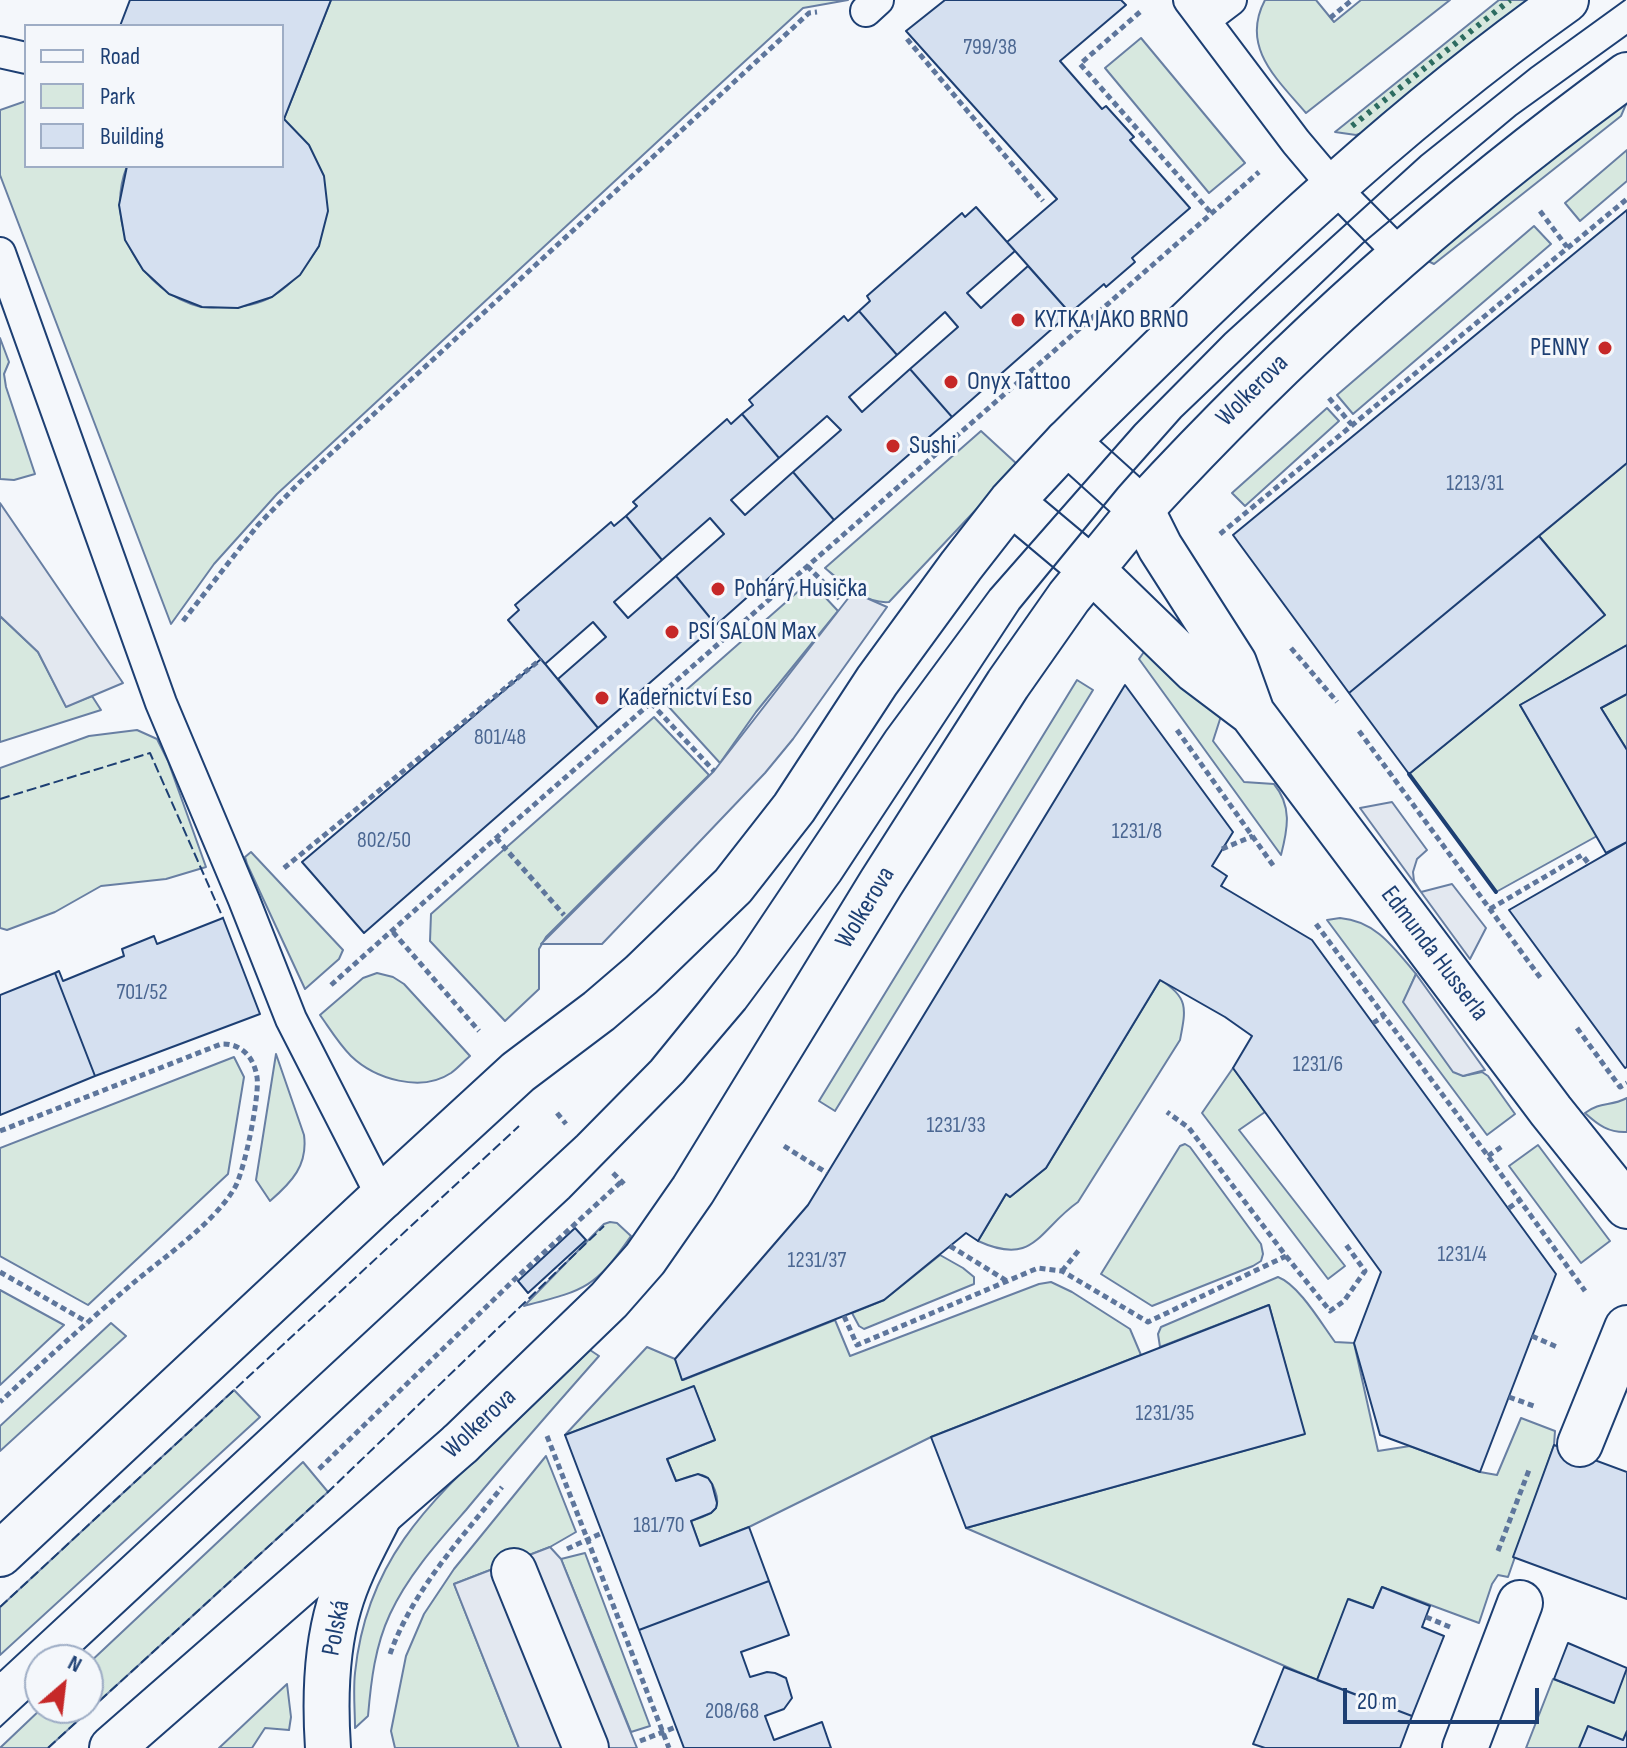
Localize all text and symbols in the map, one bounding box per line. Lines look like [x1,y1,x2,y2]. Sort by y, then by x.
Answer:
legend [24,24,284,168]
house number: 799/38 [963,35,1017,61]
text: Road [100,42,140,71]
text: Park [100,82,135,111]
text: Building [100,122,164,151]
place label: KYTKA JAKO BRNO [1034,304,1189,336]
marker: KYTKA JAKO BRNO [1009,311,1027,329]
place label: PENNY [1530,332,1589,364]
marker: PENNY [1596,339,1614,357]
street label: Wolkerova [1210,348,1296,434]
place label: Onyx Tattoo [967,366,1071,398]
marker: Onyx Tattoo [942,373,960,391]
place label: Sushi [909,430,956,462]
marker: Sushi [884,437,902,455]
house number: 1213/31 [1446,471,1504,497]
place label: Poháry Husička [734,573,867,605]
marker: Poháry Husička [709,580,727,598]
place label: PSÍ SALON Max [688,616,816,648]
marker: PSÍ SALON Max [663,623,681,641]
place label: Kadeřnictví Eso [618,682,752,714]
marker: Kadeřnictví Eso [593,689,611,707]
house number: 801/48 [474,725,526,751]
house number: 1231/8 [1112,819,1162,845]
house number: 802/50 [357,828,411,854]
street label: Wolkerova [830,862,902,954]
street label: Edmunda Husserla [1373,881,1495,1027]
house number: 701/52 [117,980,167,1006]
house number: 1231/6 [1293,1052,1343,1078]
house number: 1231/33 [926,1113,986,1139]
house number: 1231/4 [1437,1242,1487,1268]
house number: 1231/37 [788,1248,846,1274]
street label: Wolkerova [437,1382,523,1466]
house number: 1231/35 [1136,1401,1194,1427]
house number: 181/70 [633,1513,685,1539]
street label: Polská [316,1598,358,1658]
north arrow [24,1644,104,1724]
text: N [63,1649,86,1679]
scale bar [1347,1672,1543,1722]
text: 20 m [1357,1687,1397,1716]
house number: 208/68 [705,1699,759,1725]

